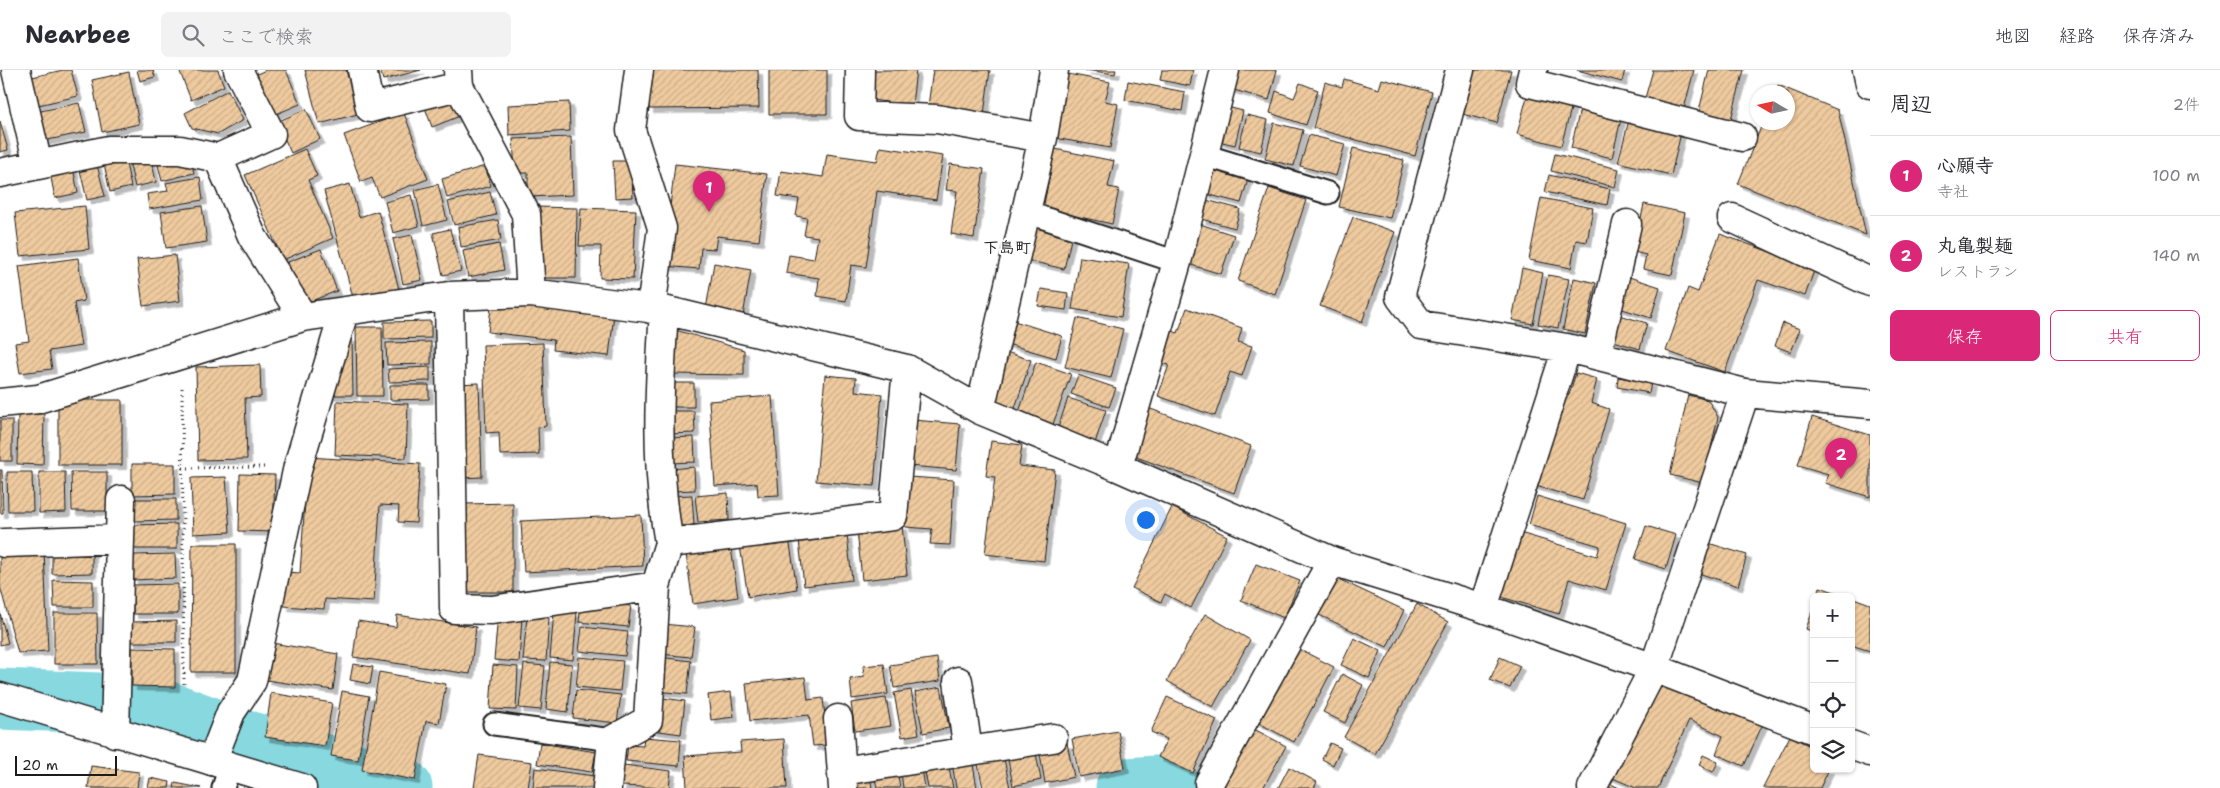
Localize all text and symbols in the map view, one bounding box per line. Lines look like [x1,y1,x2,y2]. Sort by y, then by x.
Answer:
search box [161,12,511,57]
text: Nearbee [25,19,131,51]
icon: search [179,21,207,49]
text: ここで検索 [219,24,314,49]
text: 地図 [1995,24,2031,48]
text: 経路 [2059,24,2095,48]
text: 保存済み [2123,24,2195,48]
north arrow [1750,85,1795,130]
text: 周辺 [1890,90,1932,118]
text: 2件 [2173,94,2200,115]
text: 心願寺 [1937,153,1994,178]
text: 1 [1902,165,1910,186]
text: 100 m [2152,165,2200,186]
pin: 1 [693,171,725,212]
text: 寺社 [1937,181,1969,202]
text: 丸亀製麺 [1937,233,2013,258]
district label: 下島町 [983,237,1031,258]
text: 2 [1900,245,1912,266]
text: 140 m [2153,245,2200,266]
text: レストラン [1937,261,2018,282]
button: 保存 [1890,310,2040,361]
button: 共有 [2050,310,2200,361]
pin: 2 [1825,438,1857,479]
your location [1133,507,1159,533]
map controls [1810,593,1855,773]
button: + [1810,593,1855,638]
button: − [1810,638,1855,683]
button: locate [1810,683,1855,728]
button: layers [1810,728,1855,773]
scale bar [15,753,118,776]
text: 20 m [22,756,58,774]

